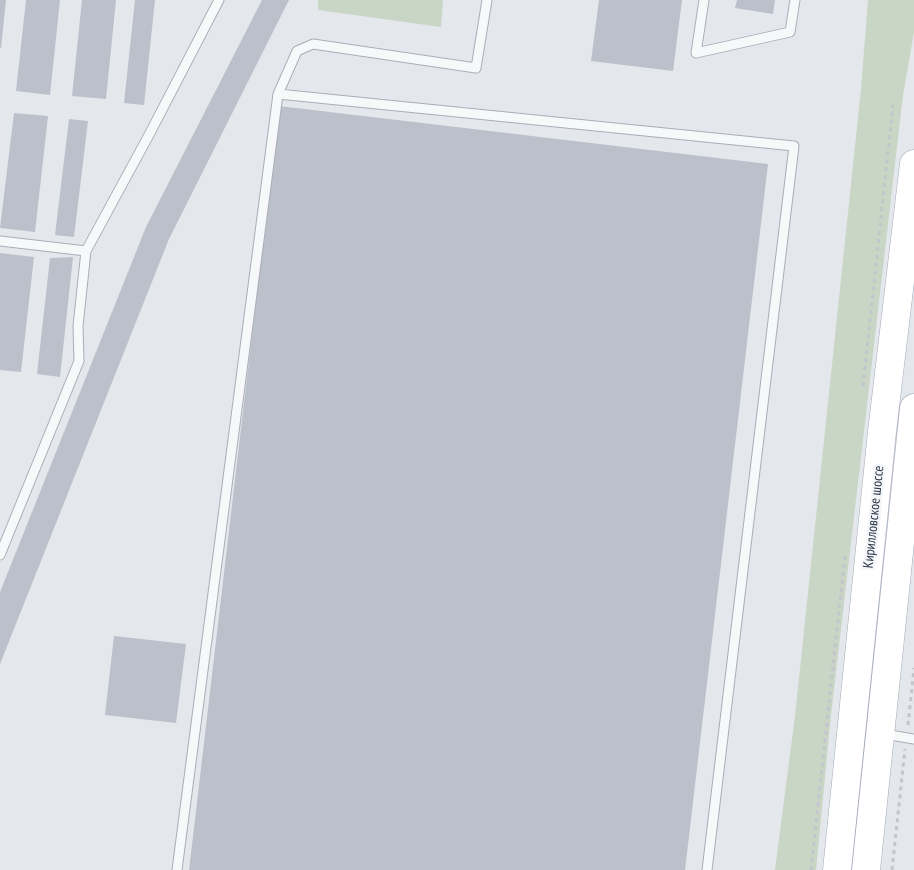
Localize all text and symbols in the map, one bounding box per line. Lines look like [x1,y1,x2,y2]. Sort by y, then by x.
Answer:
street label: Кирилловское шоссе [860,465,888,569]

